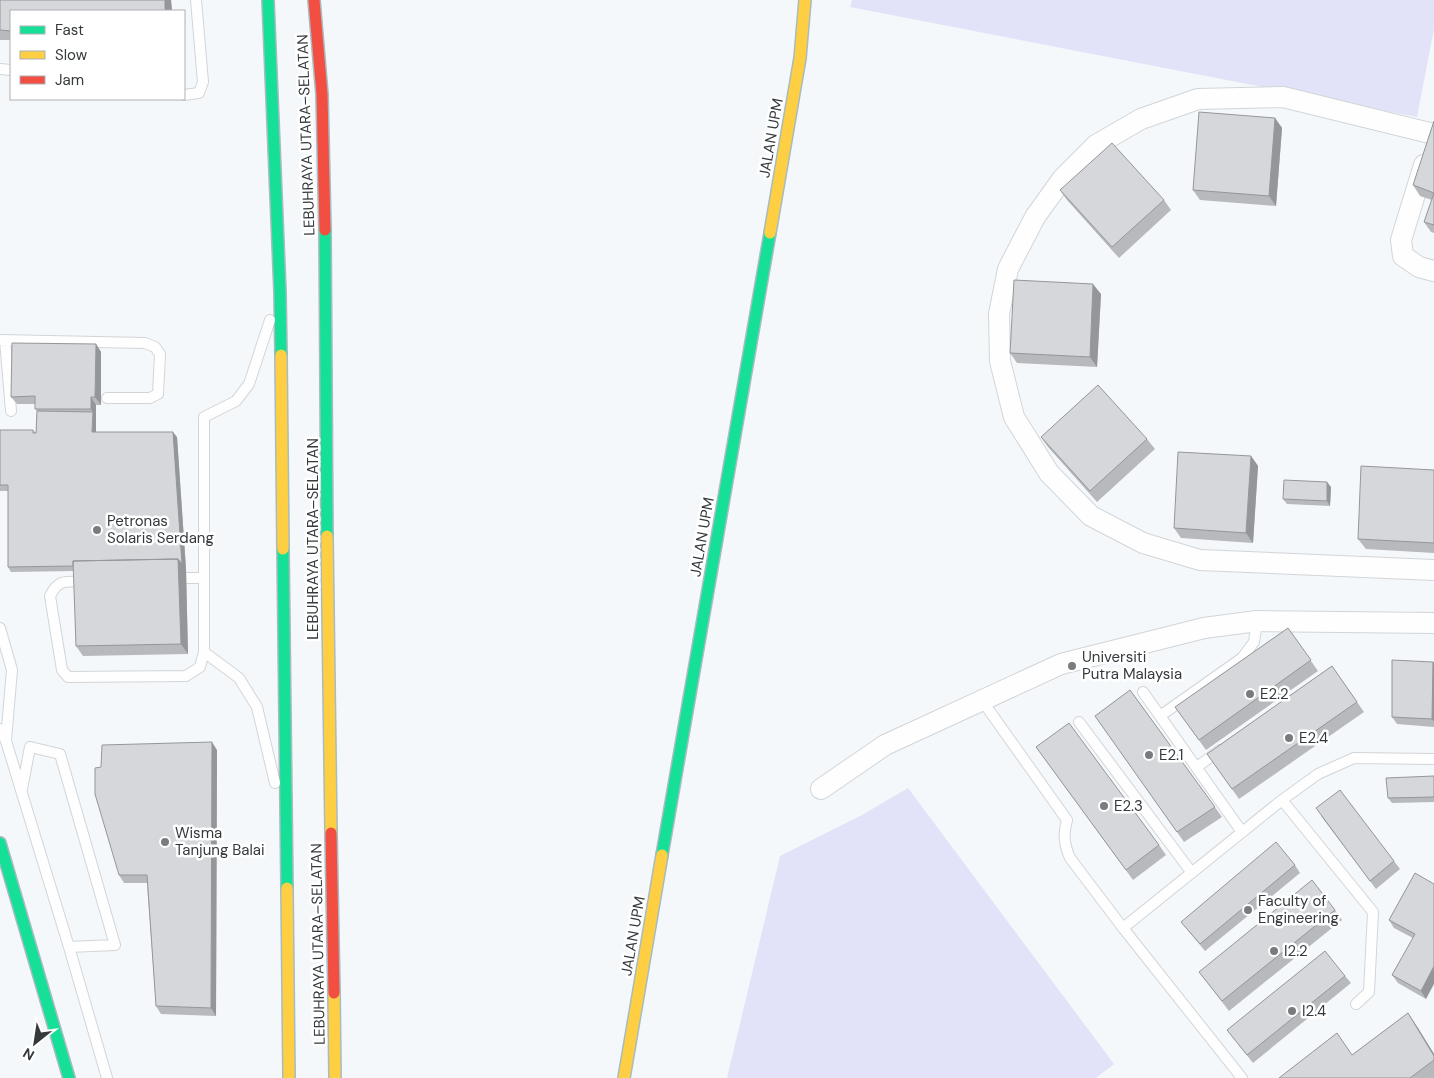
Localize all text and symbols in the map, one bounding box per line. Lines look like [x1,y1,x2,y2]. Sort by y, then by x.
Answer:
legend [10,10,185,100]
text: Fast [55,20,84,40]
street label: LEBUHRAYA UTARA–SELATAN [292,34,320,236]
text: Slow [55,45,88,65]
text: Jam [55,70,84,90]
street label: JALAN UPM [754,97,788,179]
street label: LEBUHRAYA UTARA–SELATAN [303,438,323,640]
street label: JALAN UPM [685,496,719,578]
place label: Petronas Solaris Serdang [107,511,214,548]
marker: Petronas Solaris Serdang [91,524,103,536]
place label: Universiti Putra Malaysia [1082,647,1182,684]
marker: Universiti Putra Malaysia [1066,660,1078,672]
place label: E2.2 [1260,684,1289,704]
marker: E2.2 [1244,688,1256,700]
place label: E2.4 [1299,728,1328,748]
marker: E2.4 [1283,732,1295,744]
place label: E2.1 [1159,745,1183,765]
marker: E2.1 [1143,749,1155,761]
place label: E2.3 [1114,796,1143,816]
marker: E2.3 [1098,800,1110,812]
place label: Wisma Tanjung Balai [175,823,265,860]
marker: Wisma Tanjung Balai [159,836,171,848]
street label: LEBUHRAYA UTARA–SELATAN [306,843,330,1045]
place label: Faculty of Engineering [1258,891,1339,928]
street label: JALAN UPM [616,895,650,977]
marker: Faculty of Engineering [1242,904,1254,916]
place label: I2.2 [1284,941,1308,961]
marker: I2.2 [1268,945,1280,957]
place label: I2.4 [1302,1001,1326,1021]
marker: I2.4 [1286,1005,1298,1017]
north arrow [10,1018,60,1068]
text: N [20,1044,37,1065]

